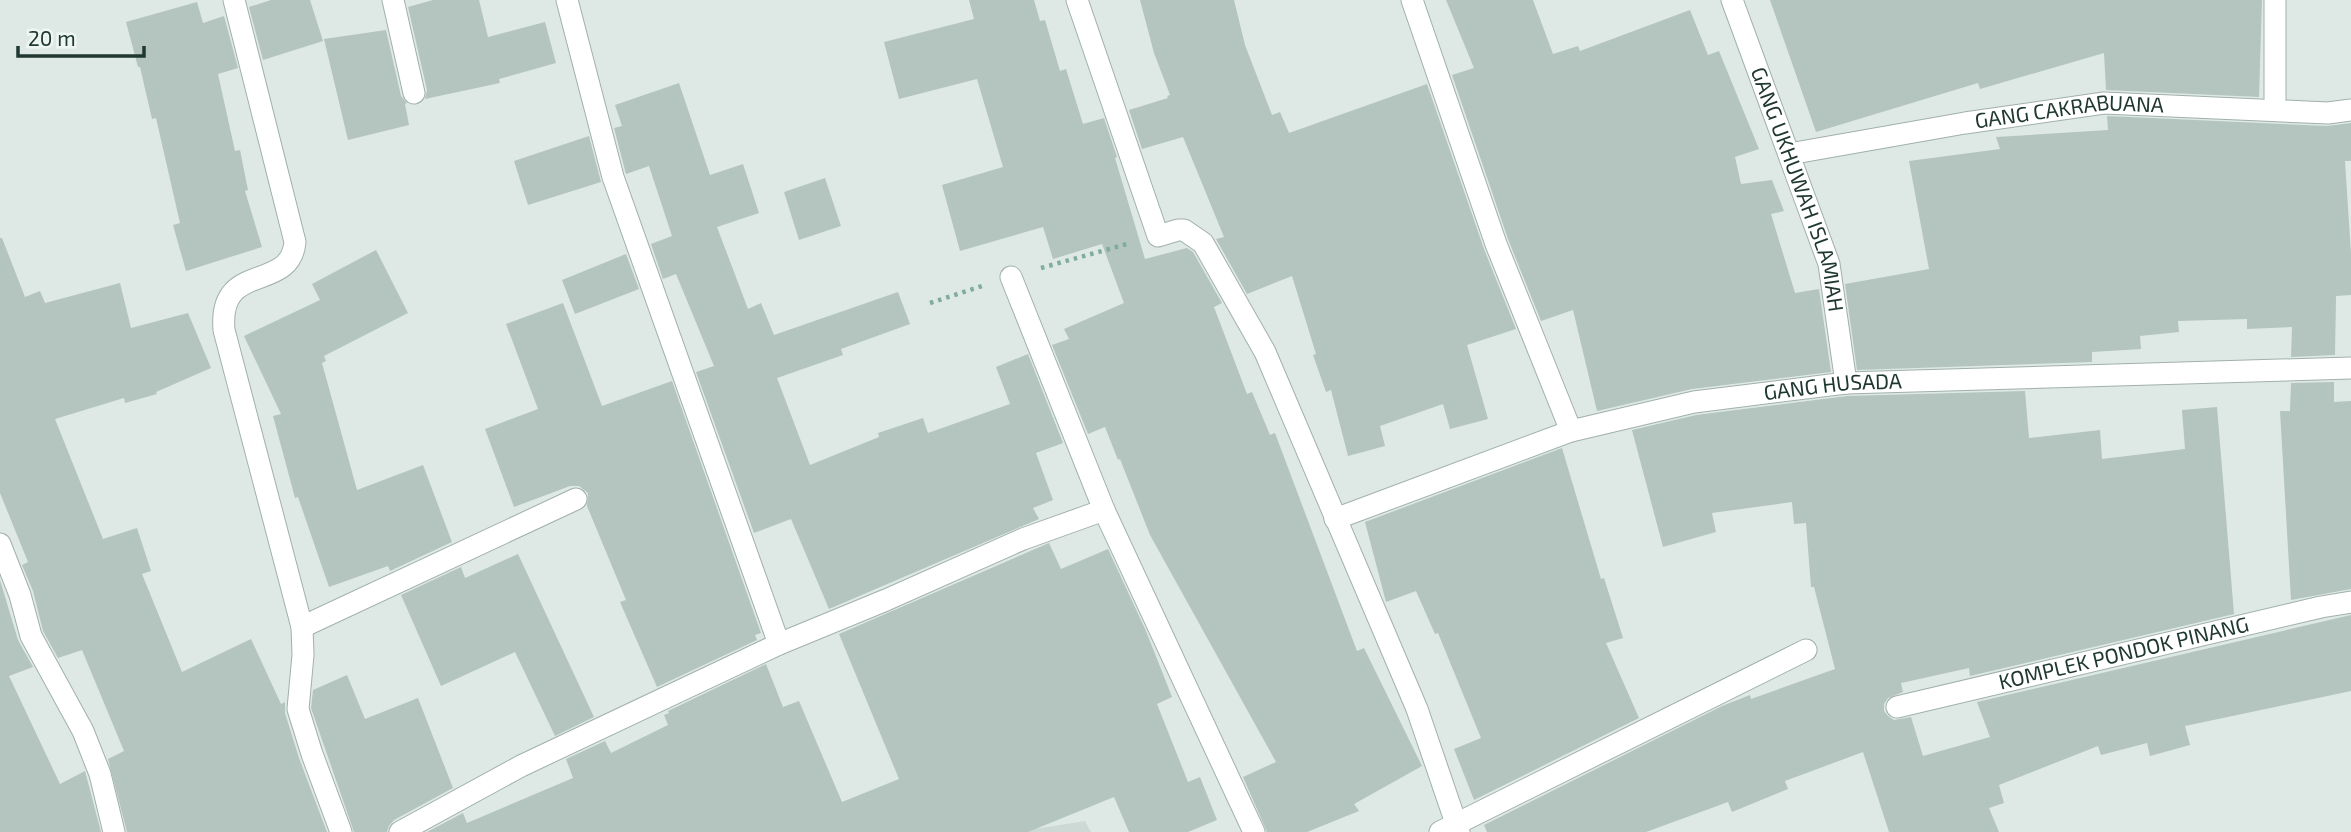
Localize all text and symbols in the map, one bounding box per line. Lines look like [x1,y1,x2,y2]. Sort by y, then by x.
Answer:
scale bar [18,14,144,58]
text: 20 m [28,25,76,50]
street label: GANG UKHUWAH ISLAMIAH [1747,63,1850,313]
street label: GANG CAKRABUANA [1973,88,2165,132]
street label: GANG HUSADA [1762,367,1902,404]
street label: KOMPLEK PONDOK PINANG [1996,610,2251,694]

